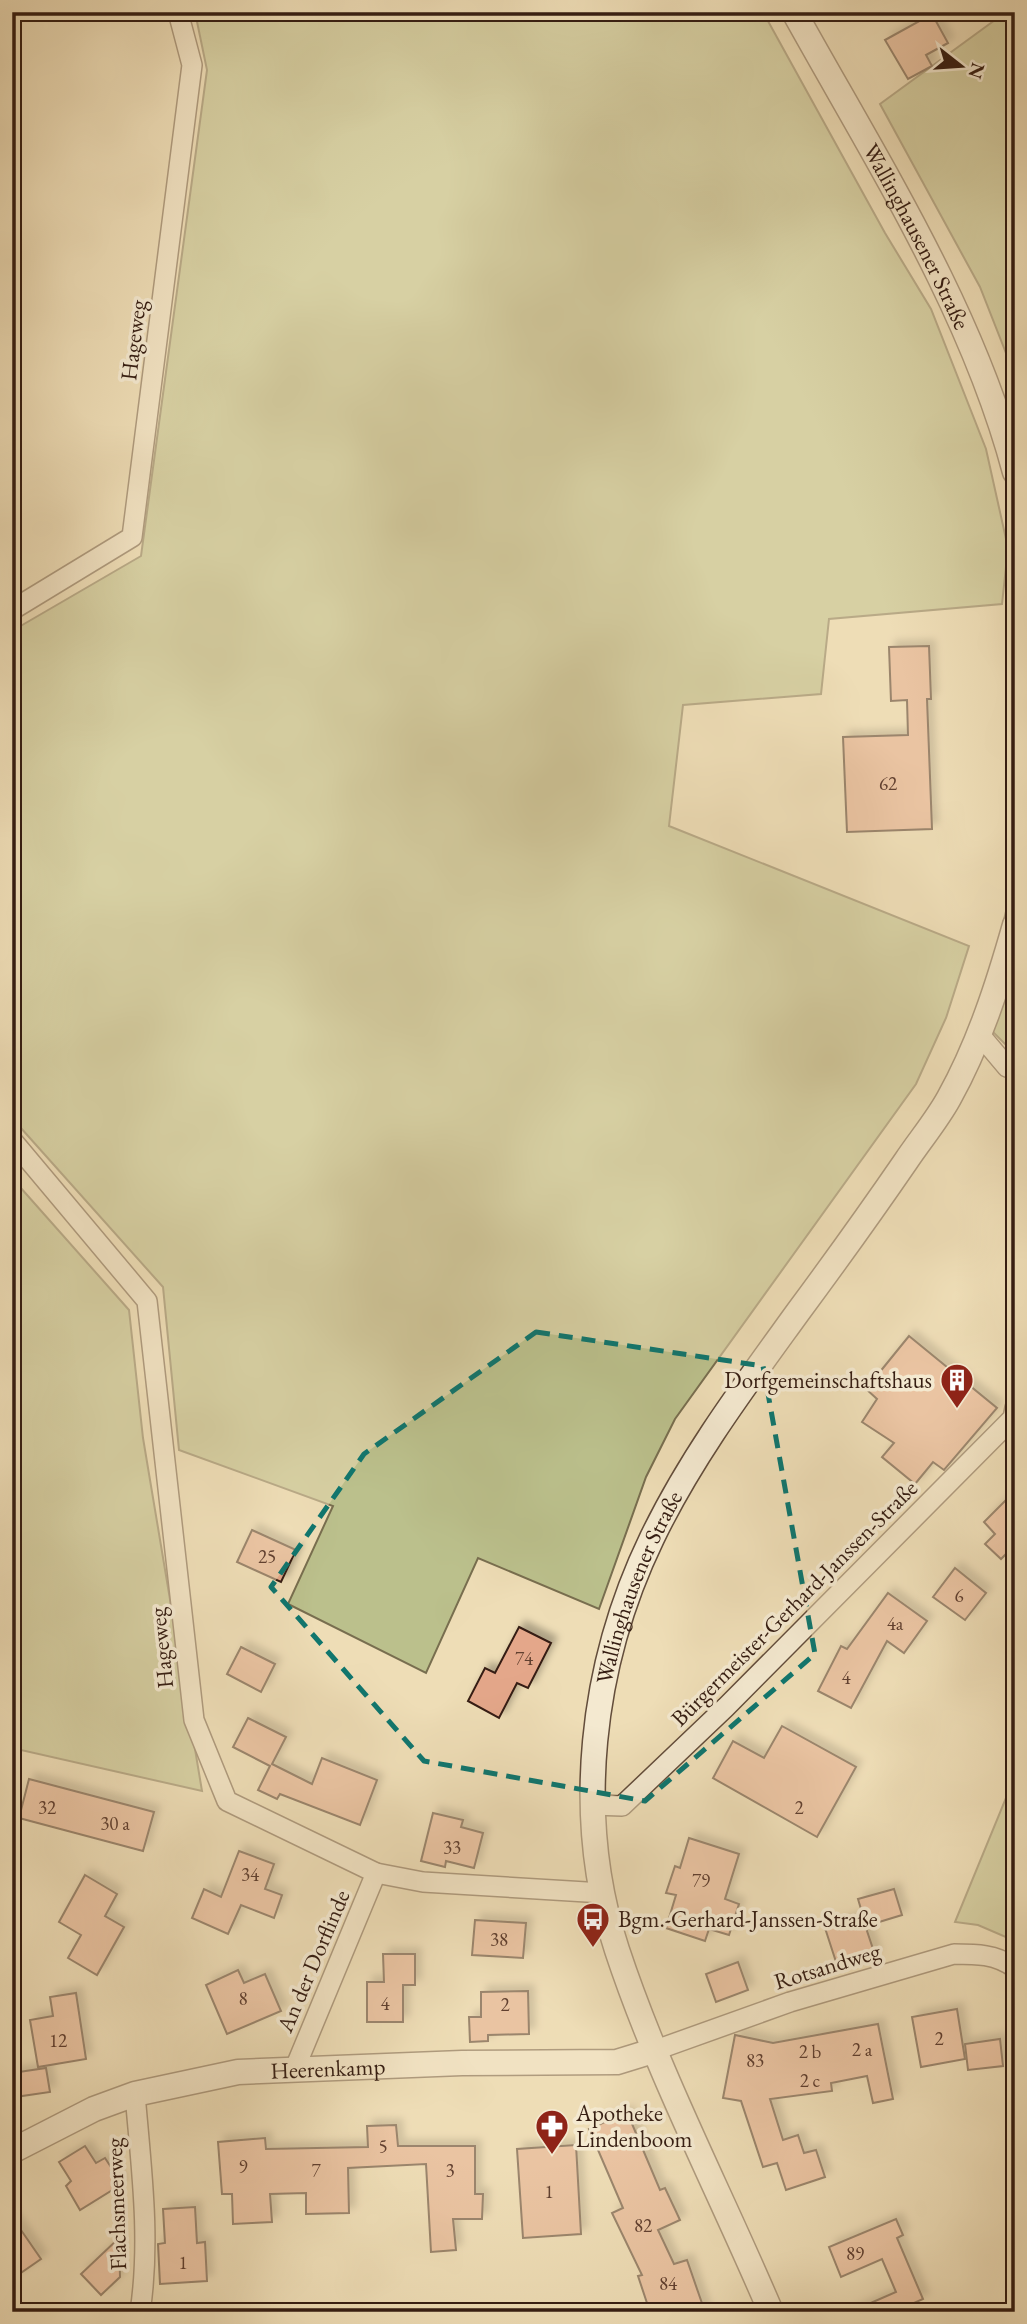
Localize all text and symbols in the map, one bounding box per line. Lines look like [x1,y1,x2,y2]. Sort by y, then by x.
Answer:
north arrow [926,32,996,102]
text: N [962,60,991,82]
street label: Wallinghausener Straße [857,138,977,334]
street label: Hageweg [113,297,153,382]
house number: 62 [879,771,897,796]
building icon: Dorfgemeinschaftshaus [938,1361,976,1410]
place label: Dorfgemeinschaftshaus [724,1365,932,1395]
street label: Bürgermeister-Gerhard-Janssen-Straße [664,1473,924,1733]
street label: Wallinghausener Straße [589,1485,689,1687]
house number: 25 [258,1544,276,1569]
house number: 6 [954,1583,964,1608]
street label: Hageweg [142,1605,180,1690]
house number: 4a [887,1611,904,1636]
house number: 74 [515,1646,534,1671]
house number: 4 [841,1665,851,1690]
house number: 32 [38,1795,56,1820]
house number: 2 [794,1795,804,1820]
house number: 30 a [100,1811,130,1836]
house number: 33 [443,1835,461,1860]
house number: 34 [241,1862,260,1887]
house number: 79 [692,1868,710,1893]
street label: An der Dorflinde [269,1885,357,2038]
bus stop icon: Bgm.-Gerhard-Janssen-Straße [574,1900,612,1949]
place label: Bgm.-Gerhard-Janssen-Straße [618,1904,878,1934]
house number: 38 [490,1927,508,1952]
street label: Rotsandweg [770,1935,885,1996]
house number: 8 [238,1986,248,2011]
house number: 4 [380,1991,390,2016]
house number: 2 [500,1992,510,2017]
house number: 2 [934,2026,944,2051]
house number: 12 [49,2028,67,2053]
house number: 2 a [852,2037,873,2062]
house number: 2 b [799,2039,822,2064]
house number: 83 [746,2048,764,2073]
street label: Heerenkamp [270,2051,386,2086]
house number: 2 c [800,2068,821,2093]
place label: Apotheke Lindenboom [575,2098,693,2154]
pharmacy icon: Apotheke Lindenboom [533,2107,571,2156]
house number: 5 [378,2134,388,2159]
street label: Flachsmeerweg [99,2136,133,2271]
house number: 9 [238,2154,248,2179]
house number: 7 [311,2158,321,2183]
house number: 3 [445,2158,455,2183]
house number: 1 [544,2179,554,2204]
house number: 82 [634,2213,652,2238]
house number: 89 [846,2241,864,2266]
house number: 1 [178,2250,188,2275]
house number: 84 [659,2271,678,2296]

